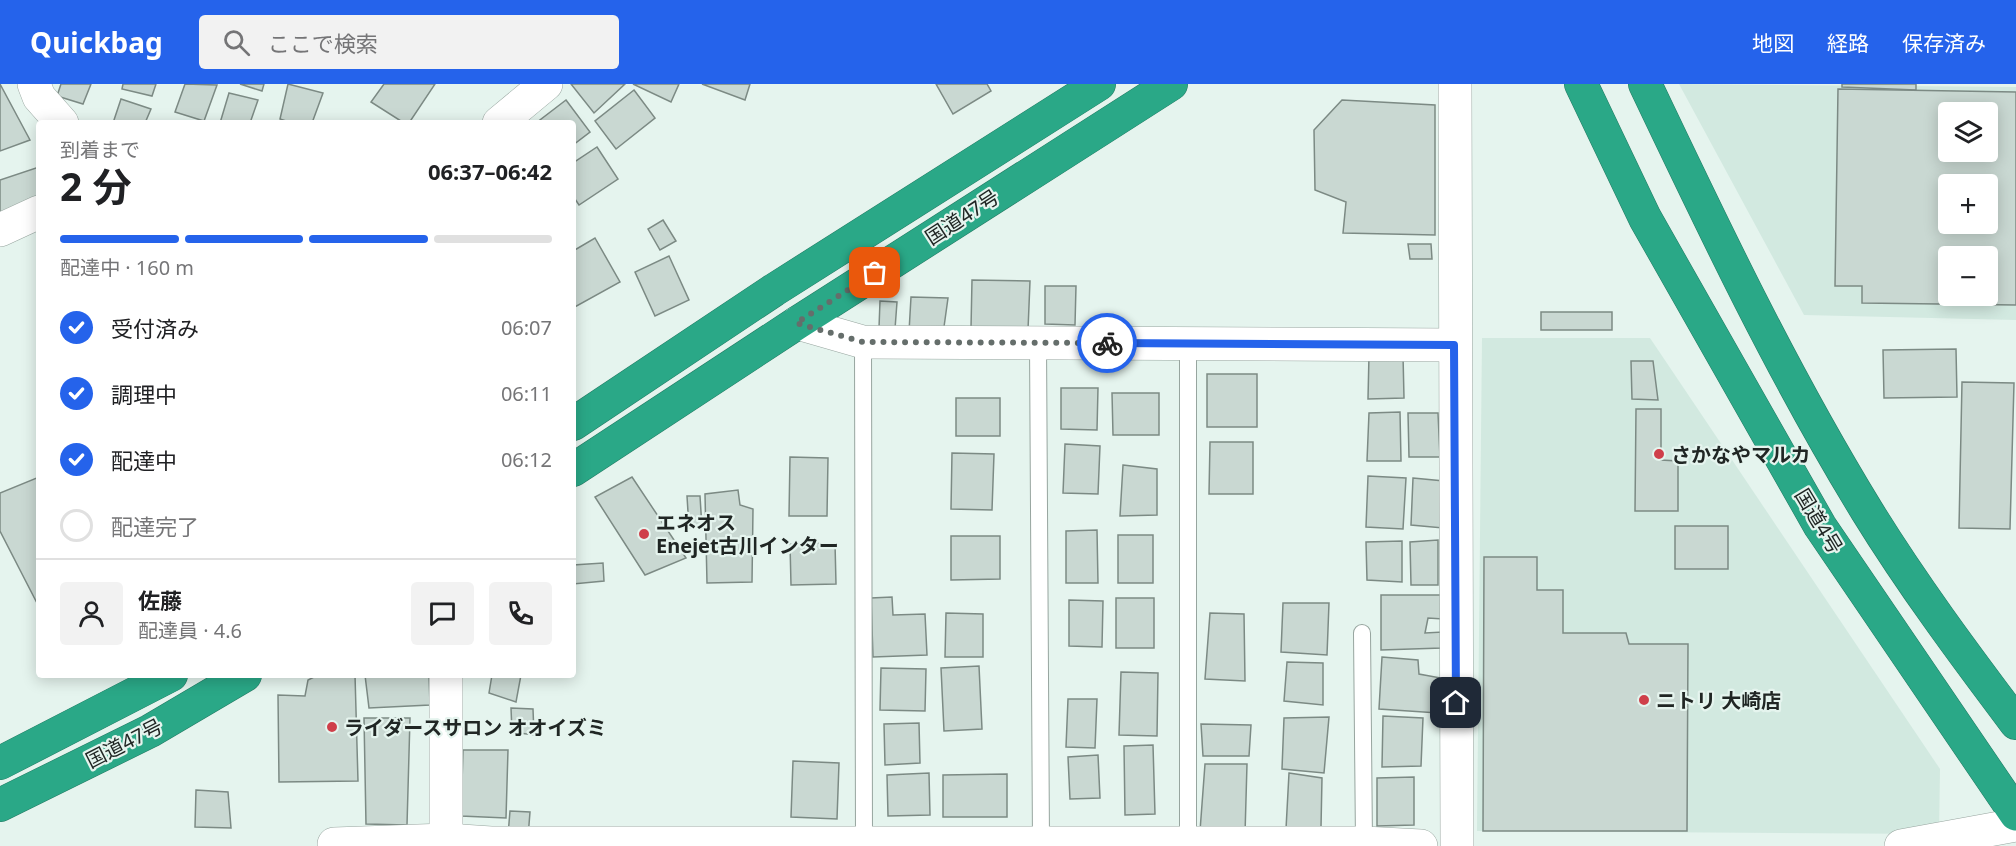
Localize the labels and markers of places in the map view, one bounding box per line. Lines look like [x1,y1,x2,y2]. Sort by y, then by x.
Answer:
pin [849,247,900,298]
place label: さかなやマルカ [1671,441,1810,468]
marker: さかなやマルカ [1652,447,1666,461]
place label: エネオス Enejet古川インター [656,509,839,559]
marker: エネオス Enejet古川インター [637,527,651,541]
pin [1430,677,1481,728]
place label: ニトリ 大崎店 [1656,687,1781,714]
marker: ニトリ 大崎店 [1637,693,1651,707]
place label: ライダースサロン オオイズミ [344,714,607,741]
marker: ライダースサロン オオイズミ [325,720,339,734]

